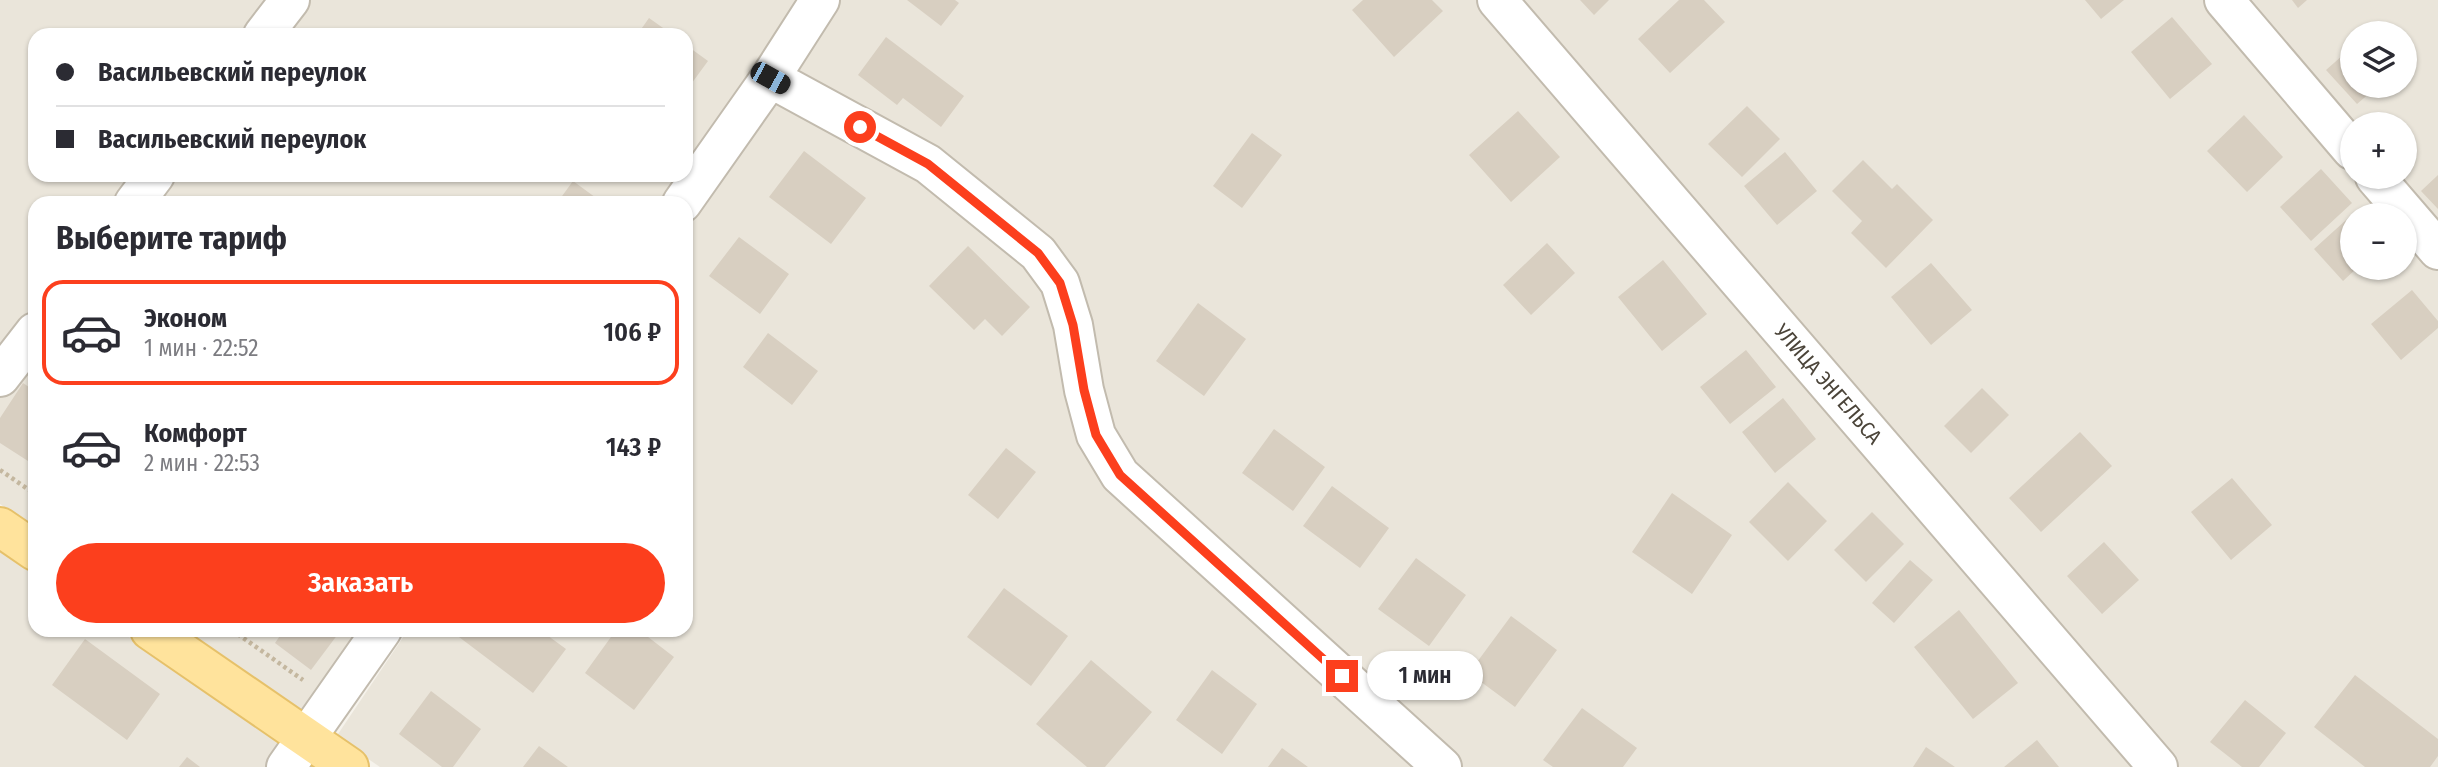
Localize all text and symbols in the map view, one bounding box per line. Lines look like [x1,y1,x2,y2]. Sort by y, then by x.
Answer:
map controls [2340,21,2417,280]
button: layers [2340,21,2417,98]
text: Васильевский переулок [98,57,366,88]
car [747,59,794,97]
route start [844,111,876,143]
button: + [2340,112,2417,189]
text: Васильевский переулок [98,124,366,155]
button: − [2340,203,2417,280]
text: Выберите тариф [56,219,287,257]
icon: car [60,301,123,364]
text: Эконом [144,303,227,334]
text: 106 ₽ [603,317,661,348]
street label: УЛИЦА ЭНГЕЛЬСА [1768,318,1887,449]
text: 1 мин · 22:52 [144,334,258,362]
icon: car [60,416,123,479]
text: Комфорт [144,418,247,449]
text: 143 ₽ [606,432,661,463]
text: 2 мин · 22:53 [144,449,260,477]
button: Заказать [56,543,665,623]
callout: 1 мин [1366,652,1482,700]
route end [1326,660,1358,692]
text: 1 мин [1398,661,1452,689]

